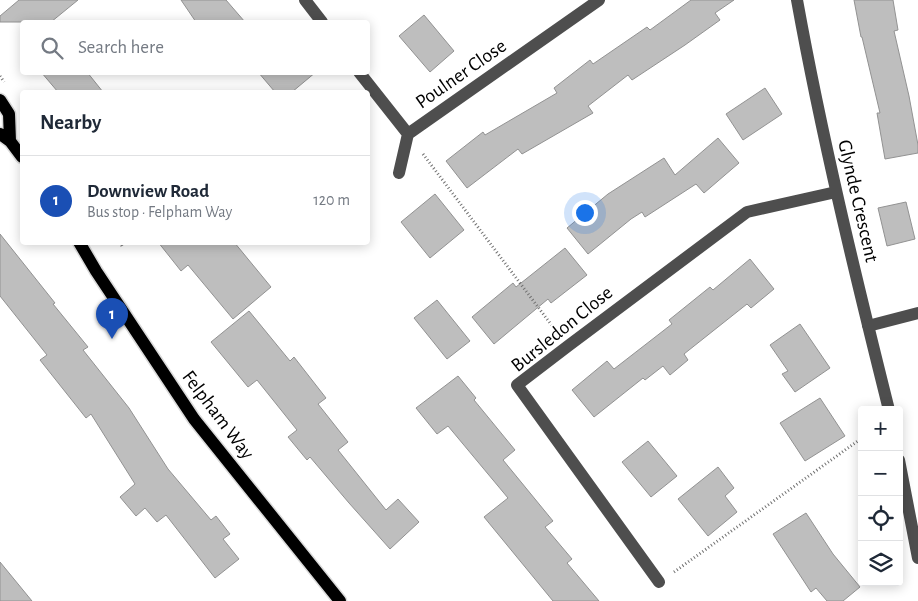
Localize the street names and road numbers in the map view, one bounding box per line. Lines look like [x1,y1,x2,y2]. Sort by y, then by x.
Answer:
street label: Poulner Close [412,36,510,112]
street label: Glynde Crescent [834,138,882,265]
street label: Bursledon Close [507,282,617,376]
street label: Felpham Way [178,367,258,463]

